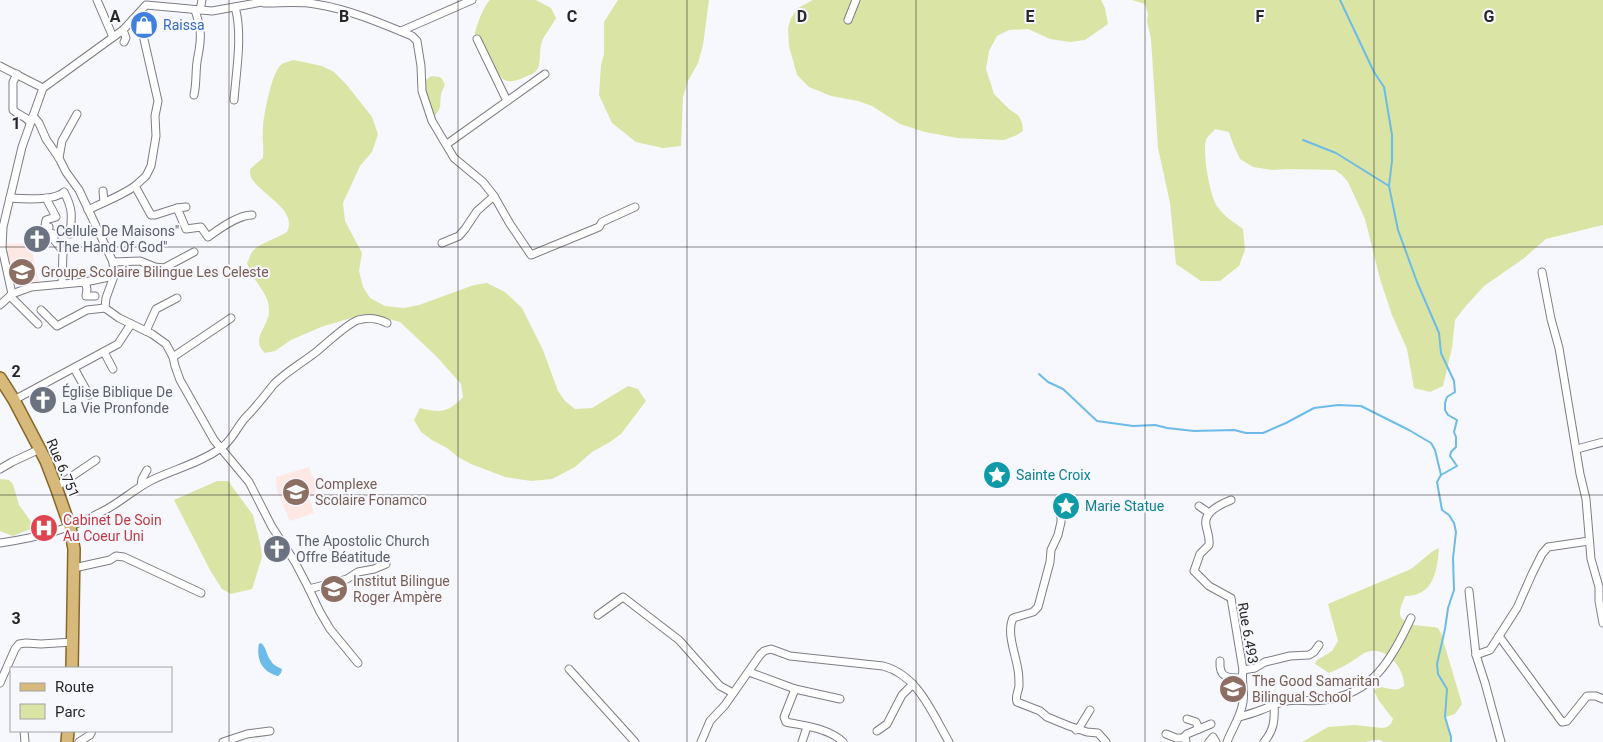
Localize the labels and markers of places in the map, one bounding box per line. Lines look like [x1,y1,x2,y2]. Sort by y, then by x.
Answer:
shop icon: Raissa [129,10,159,40]
place label: Raissa [163,17,205,33]
place label: Cellule De Maisons" The Hand Of God" [56,223,179,255]
church icon: Cellule De Maisons" The Hand Of God" [22,224,52,254]
school or university icon: Groupe Scolaire Bilingue Les Celeste [7,257,37,287]
place label: Groupe Scolaire Bilingue Les Celeste [41,264,269,280]
place label: Église Biblique De La Vie Pronfonde [62,383,173,416]
church icon: Église Biblique De La Vie Pronfonde [28,385,58,415]
place icon: Sainte Croix [982,460,1012,490]
place label: Sainte Croix [1016,467,1091,483]
place label: Complexe Scolaire Fonamco [315,476,427,508]
school or university icon: Complexe Scolaire Fonamco [281,477,311,507]
place icon: Marie Statue [1051,491,1081,521]
place label: Marie Statue [1085,498,1164,514]
place label: Cabinet De Soin Au Coeur Uni [63,512,162,544]
hospital icon: Cabinet De Soin Au Coeur Uni [29,513,59,543]
place label: The Apostolic Church Offre Béatitude [296,533,429,565]
church icon: The Apostolic Church Offre Béatitude [262,534,292,564]
place label: Institut Bilingue Roger Ampère [353,573,450,605]
school or university icon: Institut Bilingue Roger Ampère [319,574,349,604]
place label: The Good Samaritan Bilingual School [1252,673,1380,705]
school or university icon: The Good Samaritan Bilingual School [1218,674,1248,704]

